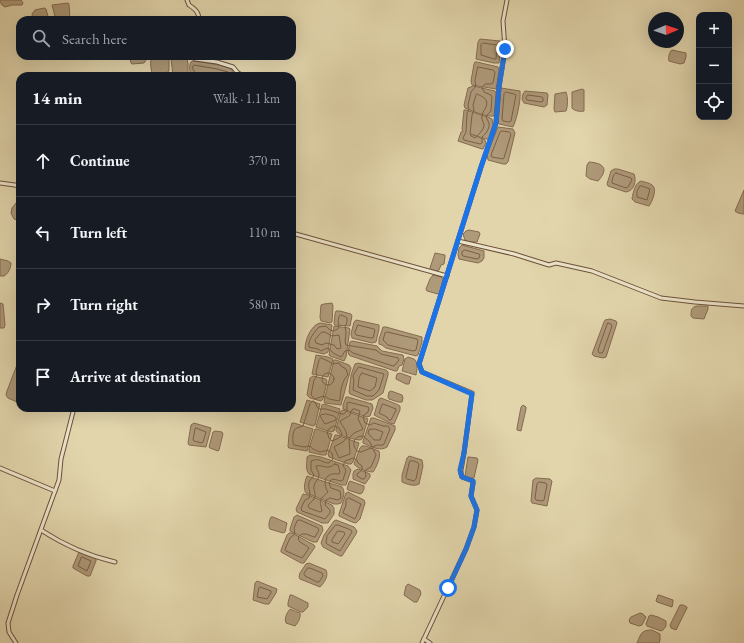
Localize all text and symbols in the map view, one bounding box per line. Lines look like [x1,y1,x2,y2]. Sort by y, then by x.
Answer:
north arrow [648,12,684,48]
map controls [696,12,732,120]
button: + [696,12,732,48]
search box [16,16,296,60]
icon: search [30,27,52,49]
text: Search here [62,29,127,48]
route end [496,40,514,58]
button: − [696,48,732,84]
button: locate [696,84,732,120]
text: 14 min [32,87,82,109]
text: Walk · 1.1 km [213,90,280,107]
icon: ahead [32,150,54,172]
text: Continue [70,151,130,170]
text: 370 m [249,152,280,169]
icon: left [32,222,54,244]
text: Turn left [70,223,127,242]
text: 110 m [249,224,280,241]
icon: right [32,294,54,316]
text: Turn right [70,295,138,314]
text: 580 m [249,296,280,313]
icon: arrive [32,366,54,388]
text: Arrive at destination [70,367,201,386]
route start [439,579,457,597]

